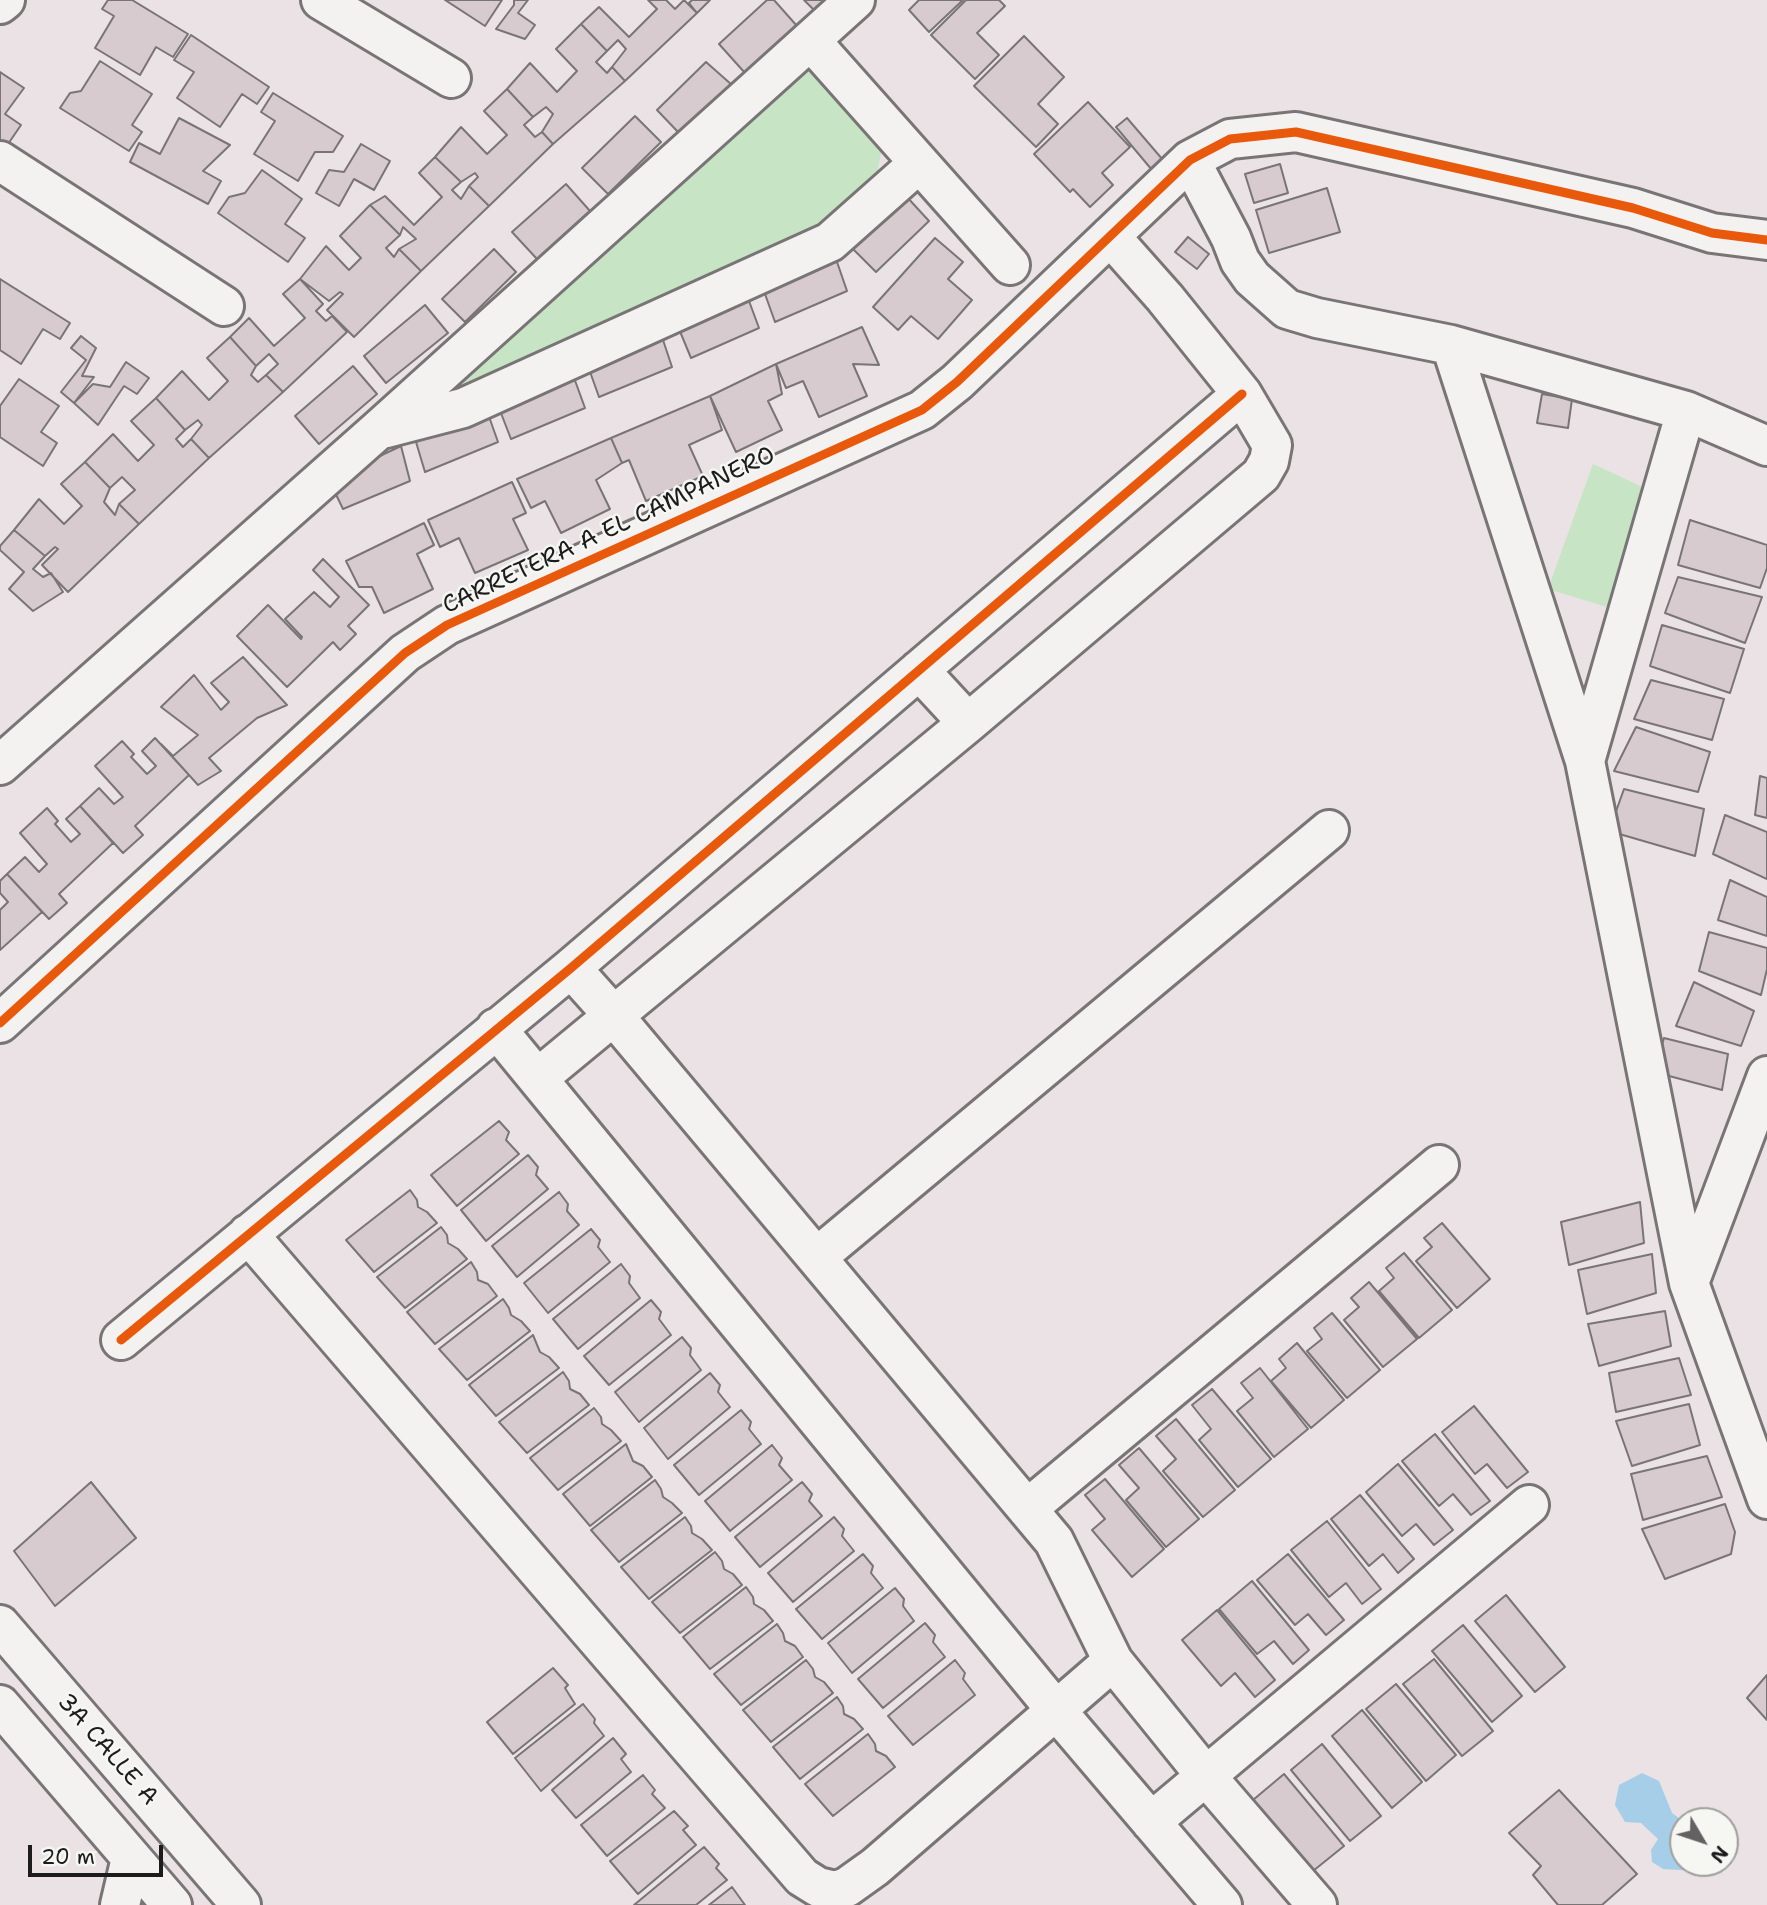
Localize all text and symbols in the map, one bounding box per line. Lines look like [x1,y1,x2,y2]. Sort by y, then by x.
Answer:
street label: CARRETERA A EL CAMPANERO [438,441,780,621]
street label: 3A CALLE A [51,1688,163,1812]
north arrow [1669,1807,1739,1877]
scale bar [32,1832,166,1876]
text: N [1705,1841,1734,1868]
text: 20 m [41,1843,95,1871]

